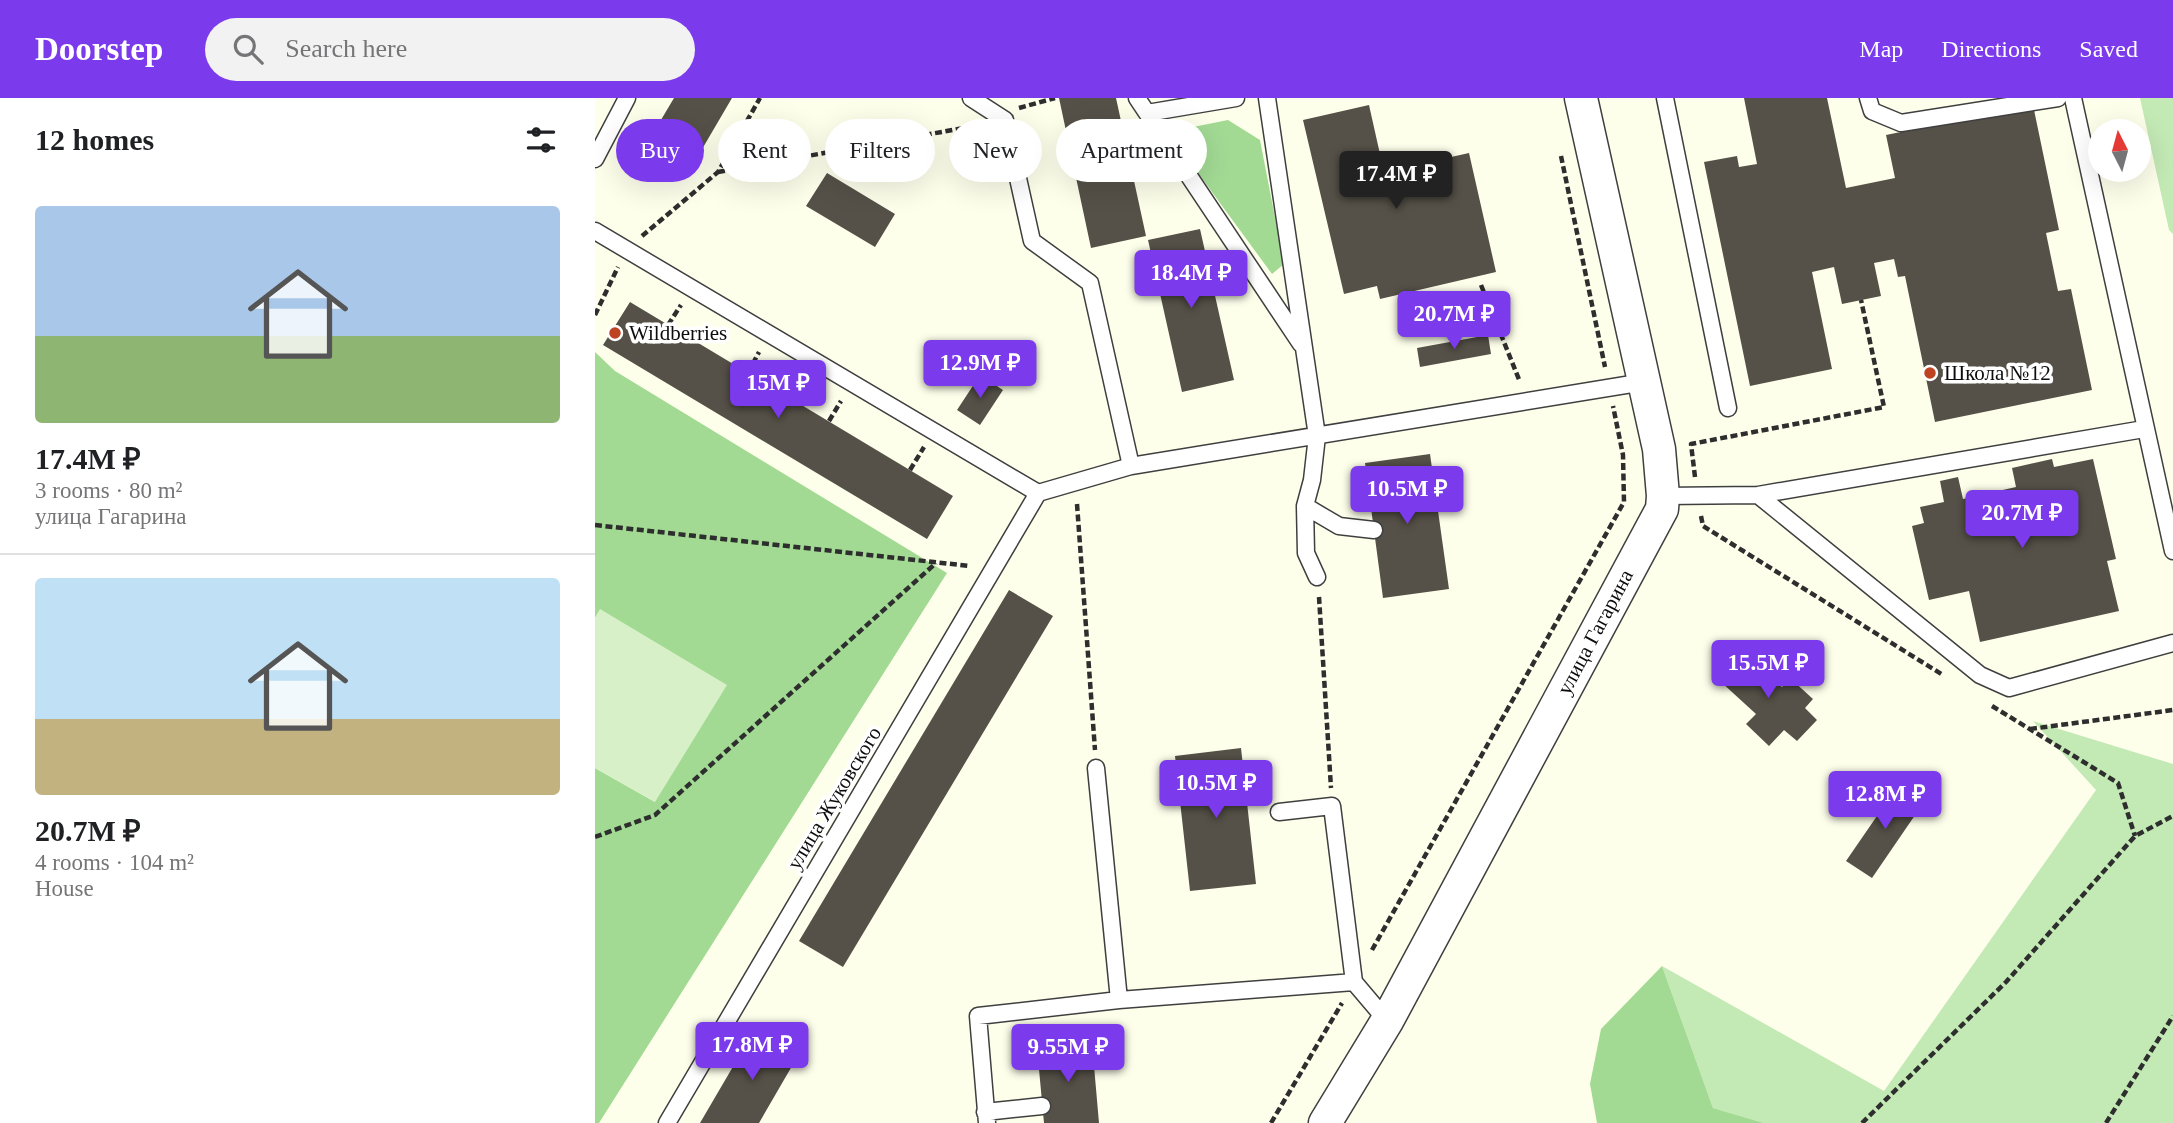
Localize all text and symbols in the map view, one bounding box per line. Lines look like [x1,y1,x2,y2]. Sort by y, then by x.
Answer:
search box [205,18,695,81]
icon: search [229,30,267,68]
text: Doorstep [35,31,163,67]
text: Search here [285,34,407,63]
text: Map [1859,36,1903,62]
text: Directions [1941,36,2041,62]
text: Saved [2079,36,2138,62]
chip: Buy [616,119,704,182]
chip: Rent [718,119,811,182]
chip: Filters [825,119,935,182]
chip: New [949,119,1042,182]
chip: Apartment [1056,119,1207,182]
north arrow [2088,119,2151,182]
map controls [2088,119,2151,182]
icon: filters [522,121,560,159]
text: 12 homes [35,123,154,156]
pin: 17.4M ₽ [1331,152,1461,211]
text: 17.4M ₽ [1355,161,1437,186]
pin: 18.4M ₽ [1126,250,1256,310]
icon: home [235,251,361,377]
text: 18.4M ₽ [1150,260,1232,285]
pin: 20.7M ₽ [1389,292,1519,351]
text: 20.7M ₽ [1413,301,1495,326]
place label: Wildberries [629,321,727,345]
marker: Wildberries [607,325,623,341]
pin: 12.9M ₽ [915,341,1045,400]
text: 12.9M ₽ [939,350,1021,375]
pin: 15M ₽ [729,360,827,420]
place label: Школа №12 [1944,361,2051,385]
marker: Школа №12 [1922,365,1938,381]
text: 15M ₽ [746,370,810,395]
text: 17.4M ₽ [35,442,141,475]
pin: 10.5M ₽ [1342,466,1472,526]
text: 10.5M ₽ [1366,476,1448,501]
text: 3 rooms · 80 m² [35,478,182,503]
pin: 20.7M ₽ [1957,490,2087,550]
text: 20.7M ₽ [1981,500,2063,525]
text: улица Гагарина [35,504,186,529]
street label: улица Гагарина [1552,565,1638,699]
icon: home [235,623,361,749]
pin: 15.5M ₽ [1703,640,1833,700]
text: 15.5M ₽ [1727,650,1809,675]
street label: улица Жуковского [782,722,886,874]
pin: 10.5M ₽ [1151,760,1281,820]
text: 10.5M ₽ [1175,770,1257,795]
pin: 12.8M ₽ [1820,772,1950,831]
text: 12.8M ₽ [1844,781,1926,806]
text: 20.7M ₽ [35,814,141,847]
text: 4 rooms · 104 m² [35,850,194,875]
text: House [35,876,94,901]
pin: 17.8M ₽ [687,1023,817,1082]
pin: 9.55M ₽ [1003,1024,1133,1084]
text: 17.8M ₽ [711,1032,793,1057]
text: 9.55M ₽ [1027,1034,1109,1059]

